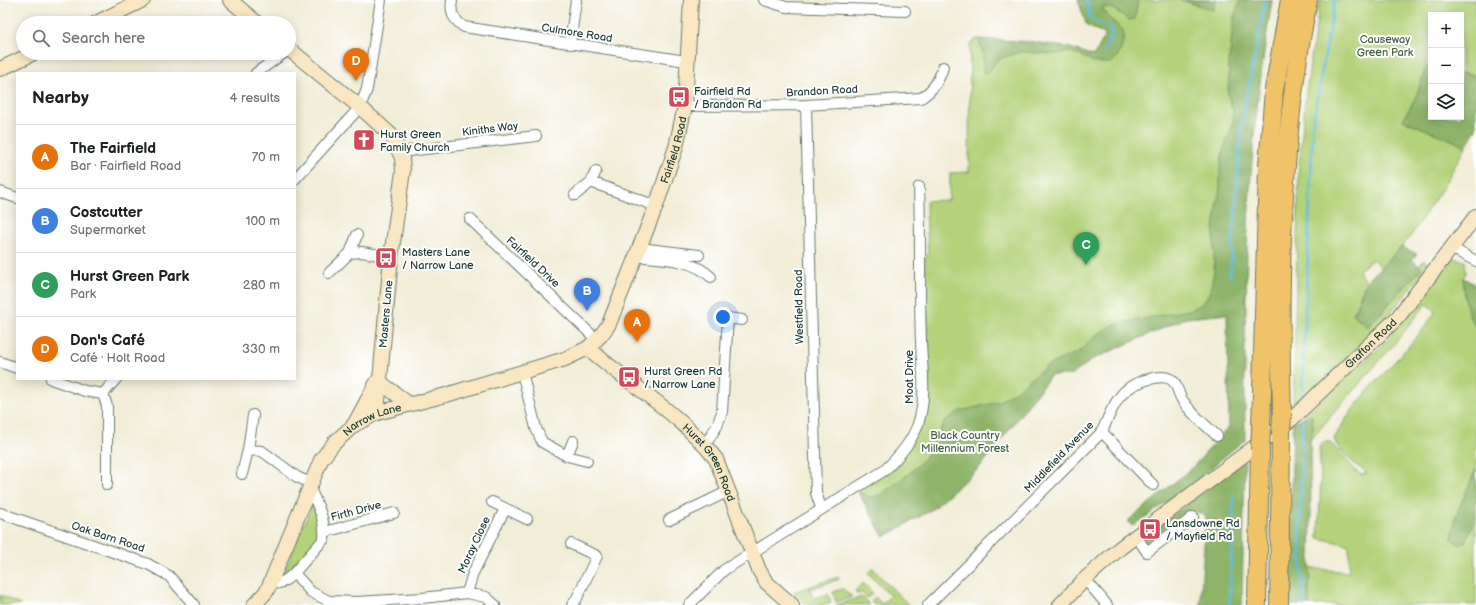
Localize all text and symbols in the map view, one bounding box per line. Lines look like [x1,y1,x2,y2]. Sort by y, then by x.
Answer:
map controls [1428,12,1464,120]
button: + [1428,12,1464,48]
search box [16,16,296,60]
street label: Culmore Road [541,21,613,45]
icon: search [30,27,52,49]
text: Search here [62,29,145,48]
park label: Causeway Green Park [1357,33,1414,59]
pin: D [343,48,369,81]
button: − [1428,48,1464,84]
street label: Brandon Road [786,83,858,99]
bus stop icon: Fairfield Rd / Brandon Rd [666,84,692,110]
button: layers [1428,84,1464,120]
place label: Fairfield Rd / Brandon Rd [694,85,762,111]
text: Nearby [32,88,89,108]
text: 4 results [230,90,280,106]
street label: Fairfield Road [658,115,689,185]
street label: Kiniths Way [461,119,519,139]
church icon: Hurst Green Family Church [351,127,377,153]
place label: Hurst Green Family Church [380,128,449,154]
text: The Fairfield [70,139,156,158]
text: A [41,149,49,165]
text: 70 m [252,149,280,165]
text: Bar · Fairfield Road [70,158,181,174]
text: Costcutter [70,203,142,222]
text: B [40,213,50,229]
text: 100 m [245,213,280,229]
text: Supermarket [70,222,146,238]
pin: C [1073,232,1099,265]
street label: Fairfield Drive [504,234,563,290]
bus stop icon: Masters Lane / Narrow Lane [373,245,399,271]
place label: Masters Lane / Narrow Lane [402,246,474,272]
text: Hurst Green Park [70,267,189,286]
street label: Westfield Road [792,269,806,345]
text: C [40,277,50,293]
text: 280 m [243,277,280,293]
pin: B [574,278,600,311]
street label: Masters Lane [377,279,395,348]
text: Park [70,286,96,302]
your location [713,307,733,327]
pin: A [624,309,650,342]
street label: Grafton Road [1342,315,1399,371]
text: Don's Café [70,331,145,350]
text: D [40,341,50,357]
text: 330 m [242,341,280,357]
street label: Moat Drive [903,349,916,404]
text: Café · Holt Road [70,350,165,366]
bus stop icon: Hurst Green Rd / Narrow Lane [616,364,642,390]
place label: Hurst Green Rd / Narrow Lane [644,365,722,391]
street label: Narrow Lane [340,400,403,438]
street label: Middlefield Avenue [1022,418,1097,495]
street label: Hurst Green Road [680,421,738,503]
park label: Black Country Millennium Forest [921,429,1010,455]
street label: Firth Drive [329,498,383,524]
street label: Moray Close [455,514,493,576]
bus stop icon: Lansdowne Rd / Mayfield Rd [1137,516,1163,542]
place label: Lansdowne Rd / Mayfield Rd [1166,517,1240,543]
street label: Oak Barn Road [70,519,146,555]

